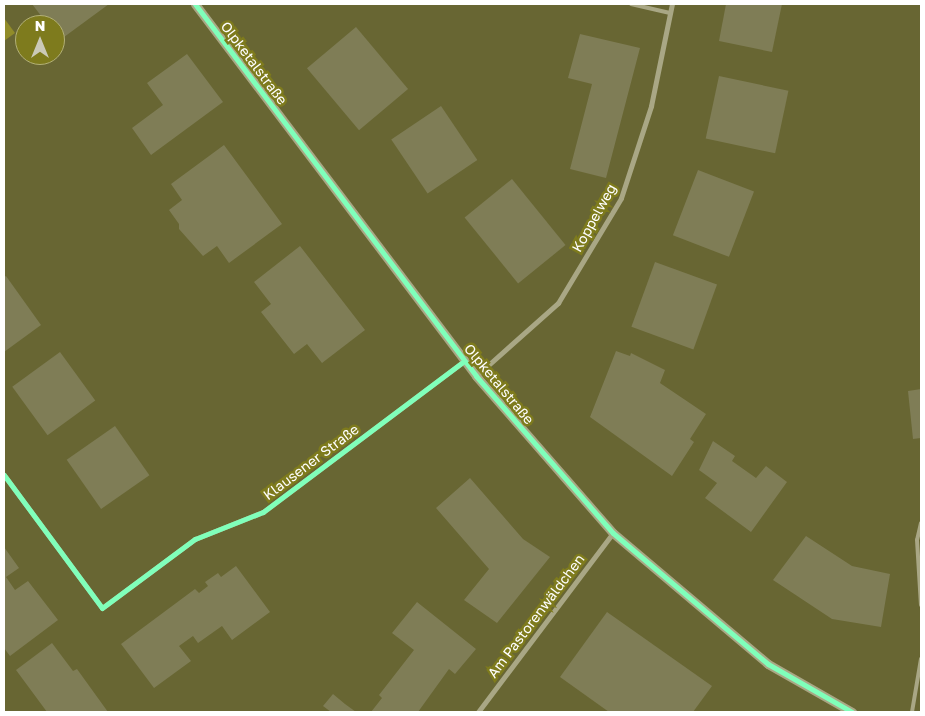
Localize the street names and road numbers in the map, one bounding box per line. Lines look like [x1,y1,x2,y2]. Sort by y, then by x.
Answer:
street label: Olpketalstraße [217,18,291,108]
street label: Koppelweg [568,181,620,255]
street label: Olpketalstraße [461,340,537,428]
street label: Klausener Straße [260,421,362,503]
street label: Am Pastorenwäldchen [484,551,588,681]

